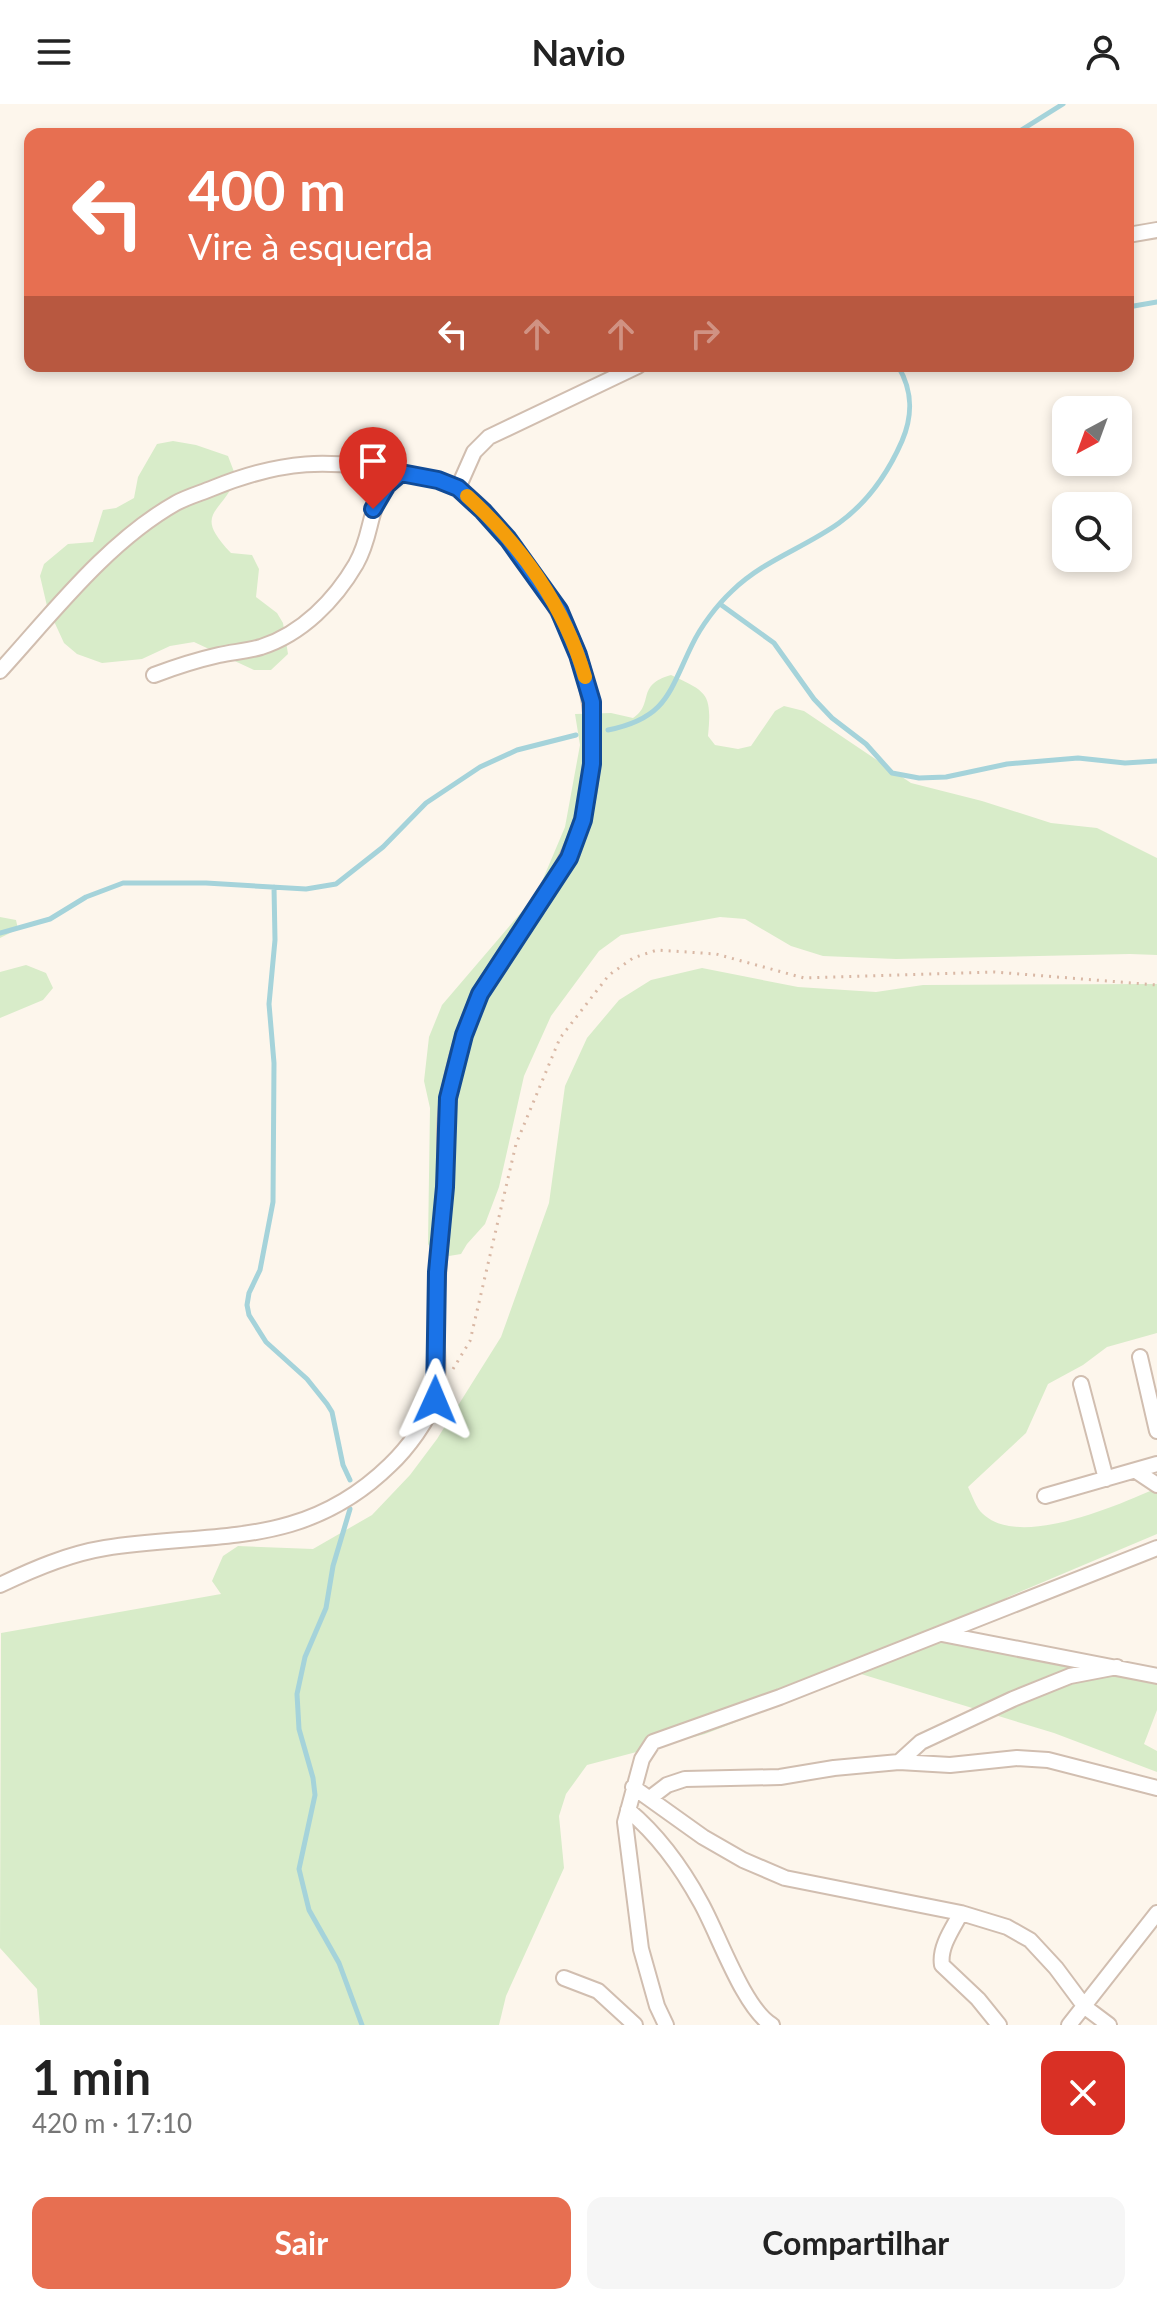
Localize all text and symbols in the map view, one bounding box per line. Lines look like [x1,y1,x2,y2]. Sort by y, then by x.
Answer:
icon: menu [32,30,76,74]
text: Navio [532,30,625,74]
icon: person [1081,30,1125,74]
text: 400 m [188,156,346,223]
icon: left [56,160,160,264]
text: Vire à esquerda [188,224,433,268]
icon: left [431,312,475,356]
icon: ahead [515,312,559,356]
icon: ahead [599,312,643,356]
icon: right [683,312,727,356]
north arrow [1052,396,1132,476]
map controls [1052,396,1132,572]
pin [339,427,407,509]
icon: arrive [351,439,395,483]
button: search [1052,492,1132,572]
position arrow [393,1358,477,1442]
text: 1 min [32,2048,151,2105]
button: close [1041,2051,1125,2135]
text: 420 m · 17:10 [32,2107,192,2139]
button: Sair [32,2197,571,2289]
button: Compartilhar [587,2197,1125,2289]

